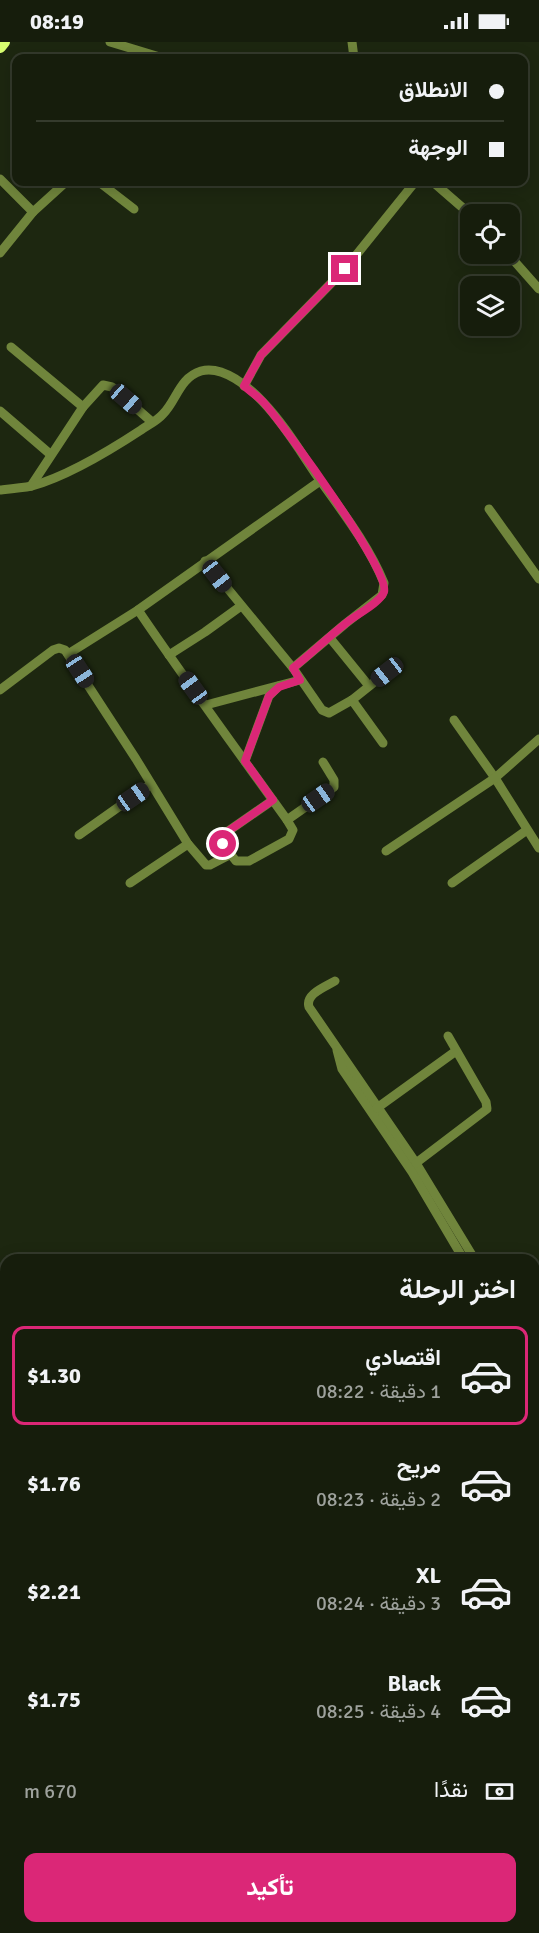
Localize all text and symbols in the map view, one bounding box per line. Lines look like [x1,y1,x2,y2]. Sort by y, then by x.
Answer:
text: 08:19 [30,8,84,35]
text: الانطلاق [399,76,468,103]
text: الوجهة [408,134,468,161]
map controls [460,204,520,336]
button: locate [460,204,520,264]
route end [331,255,358,282]
button: layers [460,276,520,336]
car [107,380,145,418]
car [199,556,235,596]
car [63,651,97,691]
car [367,654,407,690]
car [175,668,211,708]
car [113,779,153,815]
car [298,780,338,816]
route start [209,830,236,857]
text: اختر الرحلة [399,1273,516,1306]
text: اقتصادي [365,1344,441,1371]
icon: car [459,1349,513,1403]
text: $1.30 [27,1362,81,1389]
text: 1 دقيقة · 08:22 [316,1379,441,1404]
text: مريح [397,1452,441,1479]
icon: car [459,1457,513,1511]
text: $1.76 [27,1470,81,1497]
text: 2 دقيقة · 08:23 [316,1487,441,1512]
text: XL [416,1562,441,1589]
icon: car [459,1565,513,1619]
text: $2.21 [27,1578,81,1605]
text: 3 دقيقة · 08:24 [316,1591,441,1616]
text: Black [387,1670,441,1697]
icon: car [459,1673,513,1727]
text: $1.75 [27,1686,81,1713]
text: 4 دقيقة · 08:25 [316,1699,441,1724]
icon: cash [483,1775,516,1808]
text: نقدًا [434,1776,468,1803]
text: 670 m [24,1779,77,1804]
button: تأكيد [24,1853,516,1922]

